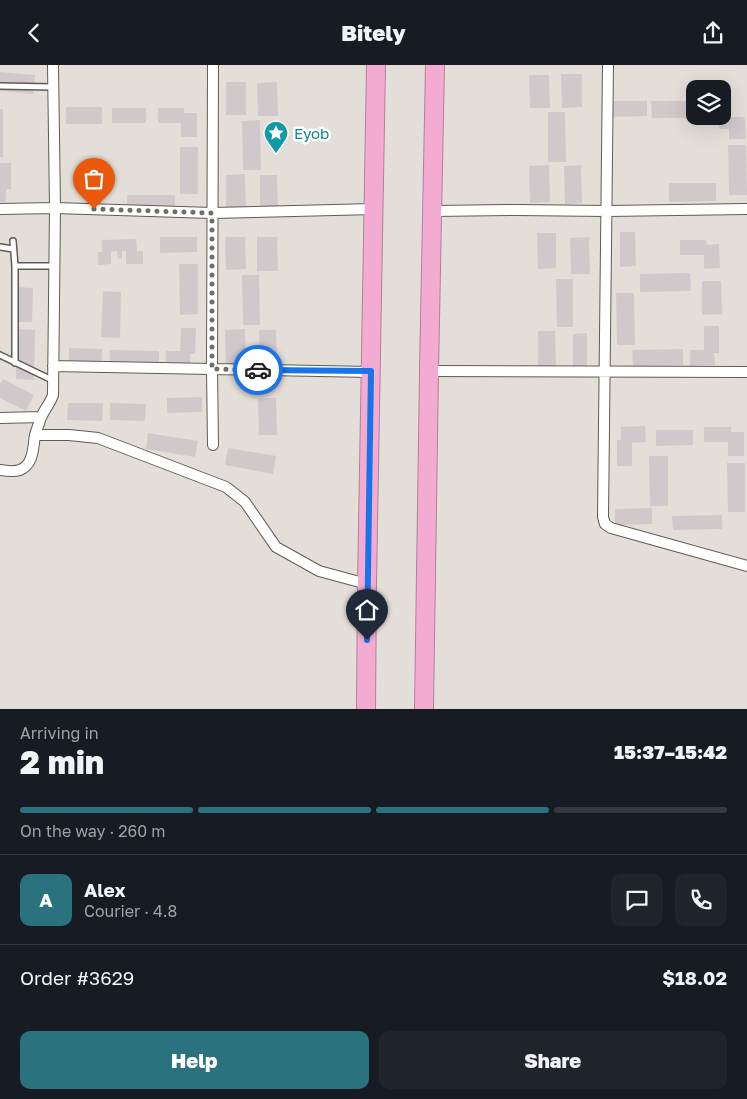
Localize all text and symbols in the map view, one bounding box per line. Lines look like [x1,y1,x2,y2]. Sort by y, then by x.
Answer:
icon: back [20,19,48,47]
text: Bitely [341,19,406,46]
icon: share [699,19,727,47]
map controls [686,80,731,125]
button: layers [686,80,731,125]
place icon: Eyob [263,120,289,154]
place label: Eyob [294,124,329,142]
pin [73,158,115,209]
icon: bag [80,165,108,193]
courier [233,345,283,395]
icon: car [244,356,272,384]
pin [346,589,388,640]
icon: home [353,596,381,624]
text: Arriving in [20,723,99,743]
text: 15:37–15:42 [614,740,727,763]
text: 2 min [20,743,104,781]
text: On the way · 260 m [20,821,165,841]
button: chat [611,874,663,926]
button: phone [675,874,727,926]
text: Alex [84,878,125,901]
text: A [39,888,53,911]
text: Courier · 4.8 [84,901,177,921]
text: Order #3629 [20,966,134,989]
text: $18.02 [662,966,727,989]
button: Help [20,1031,369,1089]
button: Share [379,1031,727,1089]

